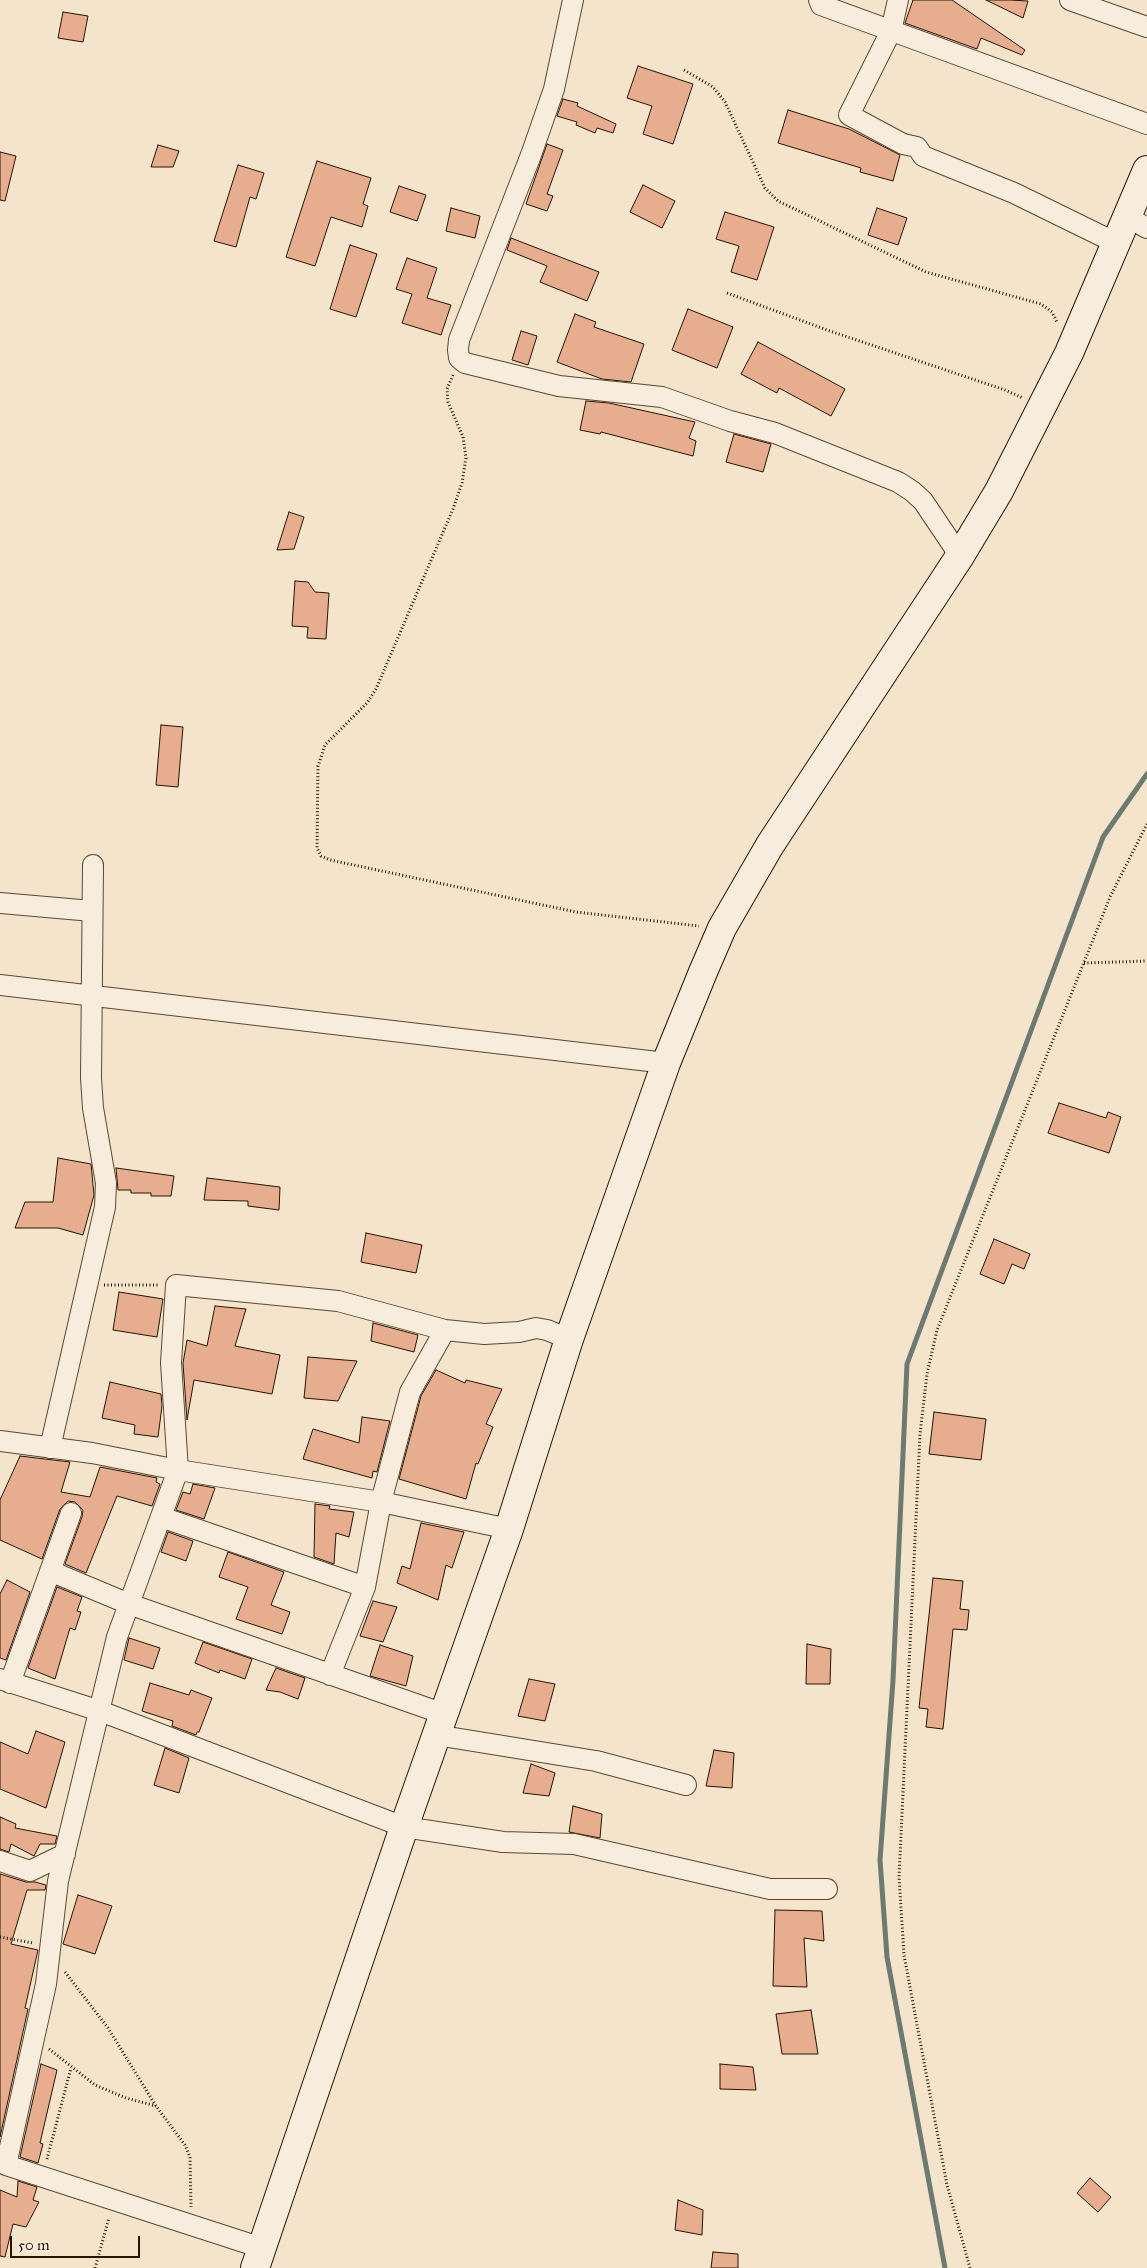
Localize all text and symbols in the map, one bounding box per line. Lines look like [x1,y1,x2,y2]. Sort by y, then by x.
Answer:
scale bar [12,2226,142,2258]
text: 50 m [18,2236,50,2254]

